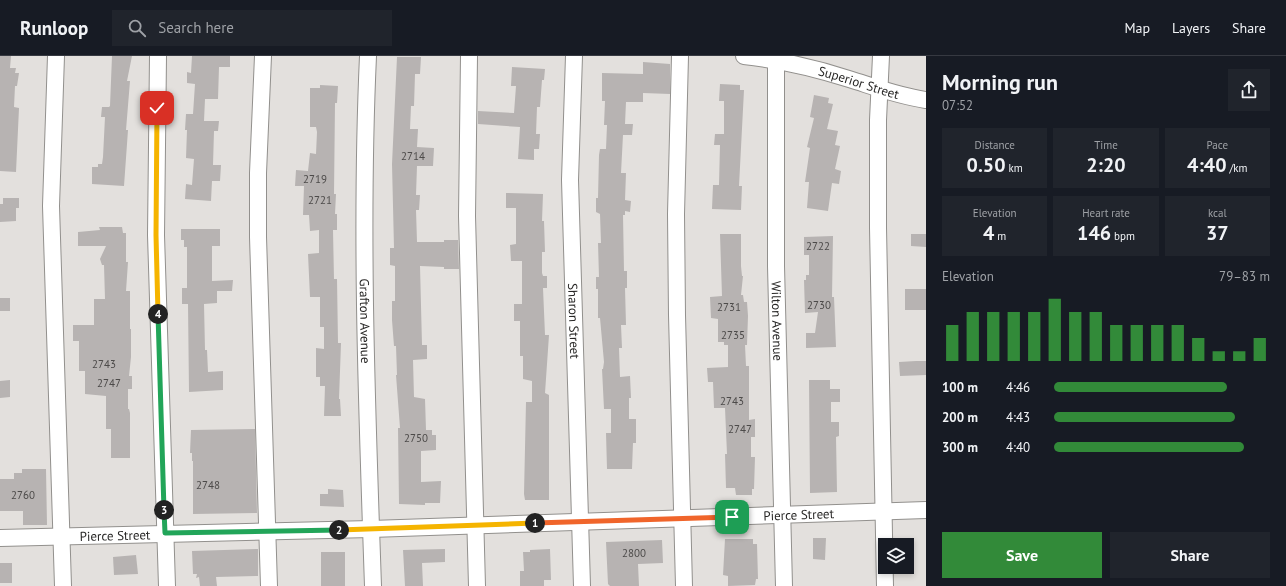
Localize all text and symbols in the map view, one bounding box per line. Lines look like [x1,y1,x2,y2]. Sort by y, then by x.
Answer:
search box [112,10,392,46]
text: Runloop [20,16,88,40]
icon: search [126,17,148,39]
text: Search here [158,18,234,37]
text: Map [1124,19,1150,37]
text: Layers [1172,19,1210,37]
text: Share [1232,19,1266,37]
street label: Superior Street [817,62,902,103]
text: Morning run [942,68,1058,96]
button: share [1228,69,1270,111]
pin [140,91,174,125]
icon: check [146,97,168,119]
text: 07:52 [942,97,973,114]
text: Distance [975,138,1015,152]
text: Time [1094,138,1118,152]
text: Pace [1207,138,1228,152]
house number: 2714 [401,149,425,163]
text: 0.50 [967,152,1006,178]
text: 2:20 [1086,152,1126,178]
text: 4:40 [1187,152,1227,178]
text: km [1006,161,1023,175]
text: /km [1227,161,1248,175]
house number: 2719 [303,172,327,186]
house number: 2721 [308,193,332,207]
text: Elevation [973,206,1017,220]
text: Heart rate [1082,206,1130,220]
text: kcal [1208,206,1227,220]
text: 4 [983,220,994,246]
text: 146 [1077,220,1111,246]
text: 37 [1206,220,1229,246]
text: m [994,229,1006,243]
text: bpm [1111,229,1135,243]
house number: 2722 [806,239,830,253]
text: Elevation [942,268,994,285]
text: 79–83 m [1219,268,1270,285]
street label: Grafton Avenue [356,278,375,364]
street label: Wilton Avenue [768,281,787,361]
street label: Sharon Street [565,283,584,360]
house number: 2730 [807,298,831,312]
house number: 2731 [717,300,741,314]
pin: 4 [148,304,168,324]
text: 4 [155,307,161,321]
house number: 2735 [721,328,745,342]
house number: 2743 [92,357,116,371]
house number: 2747 [97,376,121,390]
text: 100 m [942,379,978,396]
text: 4:46 [1006,379,1030,396]
house number: 2743 [720,394,744,408]
text: 200 m [942,409,978,426]
text: 4:43 [1006,409,1030,426]
house number: 2747 [728,422,752,436]
house number: 2750 [404,431,428,445]
text: 300 m [942,439,978,456]
text: 4:40 [1006,439,1030,456]
house number: 2748 [196,478,220,492]
house number: 2760 [11,488,35,502]
pin: 3 [154,500,174,520]
pin [715,500,749,534]
text: 3 [161,503,167,517]
street label: Pierce Street [763,505,835,524]
icon: arrive [721,506,743,528]
pin: 1 [525,513,545,533]
text: 1 [532,516,538,530]
pin: 2 [329,520,349,540]
text: 2 [336,523,342,537]
street label: Pierce Street [79,526,151,545]
button: Save [942,532,1102,578]
button: Share [1110,532,1270,578]
map controls [878,538,914,574]
button: layers [878,538,914,574]
house number: 2800 [622,546,646,560]

